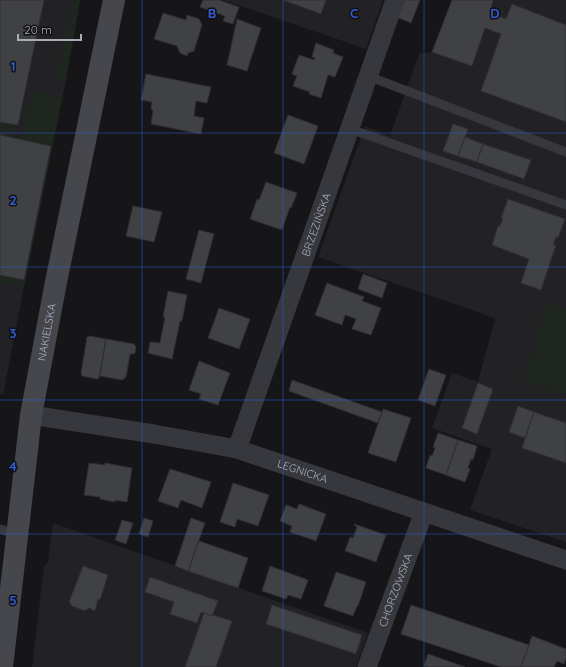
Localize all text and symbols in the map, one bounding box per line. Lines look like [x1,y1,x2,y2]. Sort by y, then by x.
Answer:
text: B [208,5,216,21]
text: C [350,5,358,21]
text: D [490,5,500,21]
scale bar [18,16,81,42]
text: 20 m [24,22,52,37]
text: 1 [10,58,16,74]
street label: BRZEZIŃSKA [298,191,334,258]
text: 2 [9,192,17,208]
street label: NAKIELSKA [34,302,59,362]
text: 3 [10,325,17,341]
street label: LEGNICKA [276,456,330,486]
text: 4 [9,458,17,474]
street label: CHORZOWSKA [375,551,415,629]
text: 5 [9,592,17,608]

